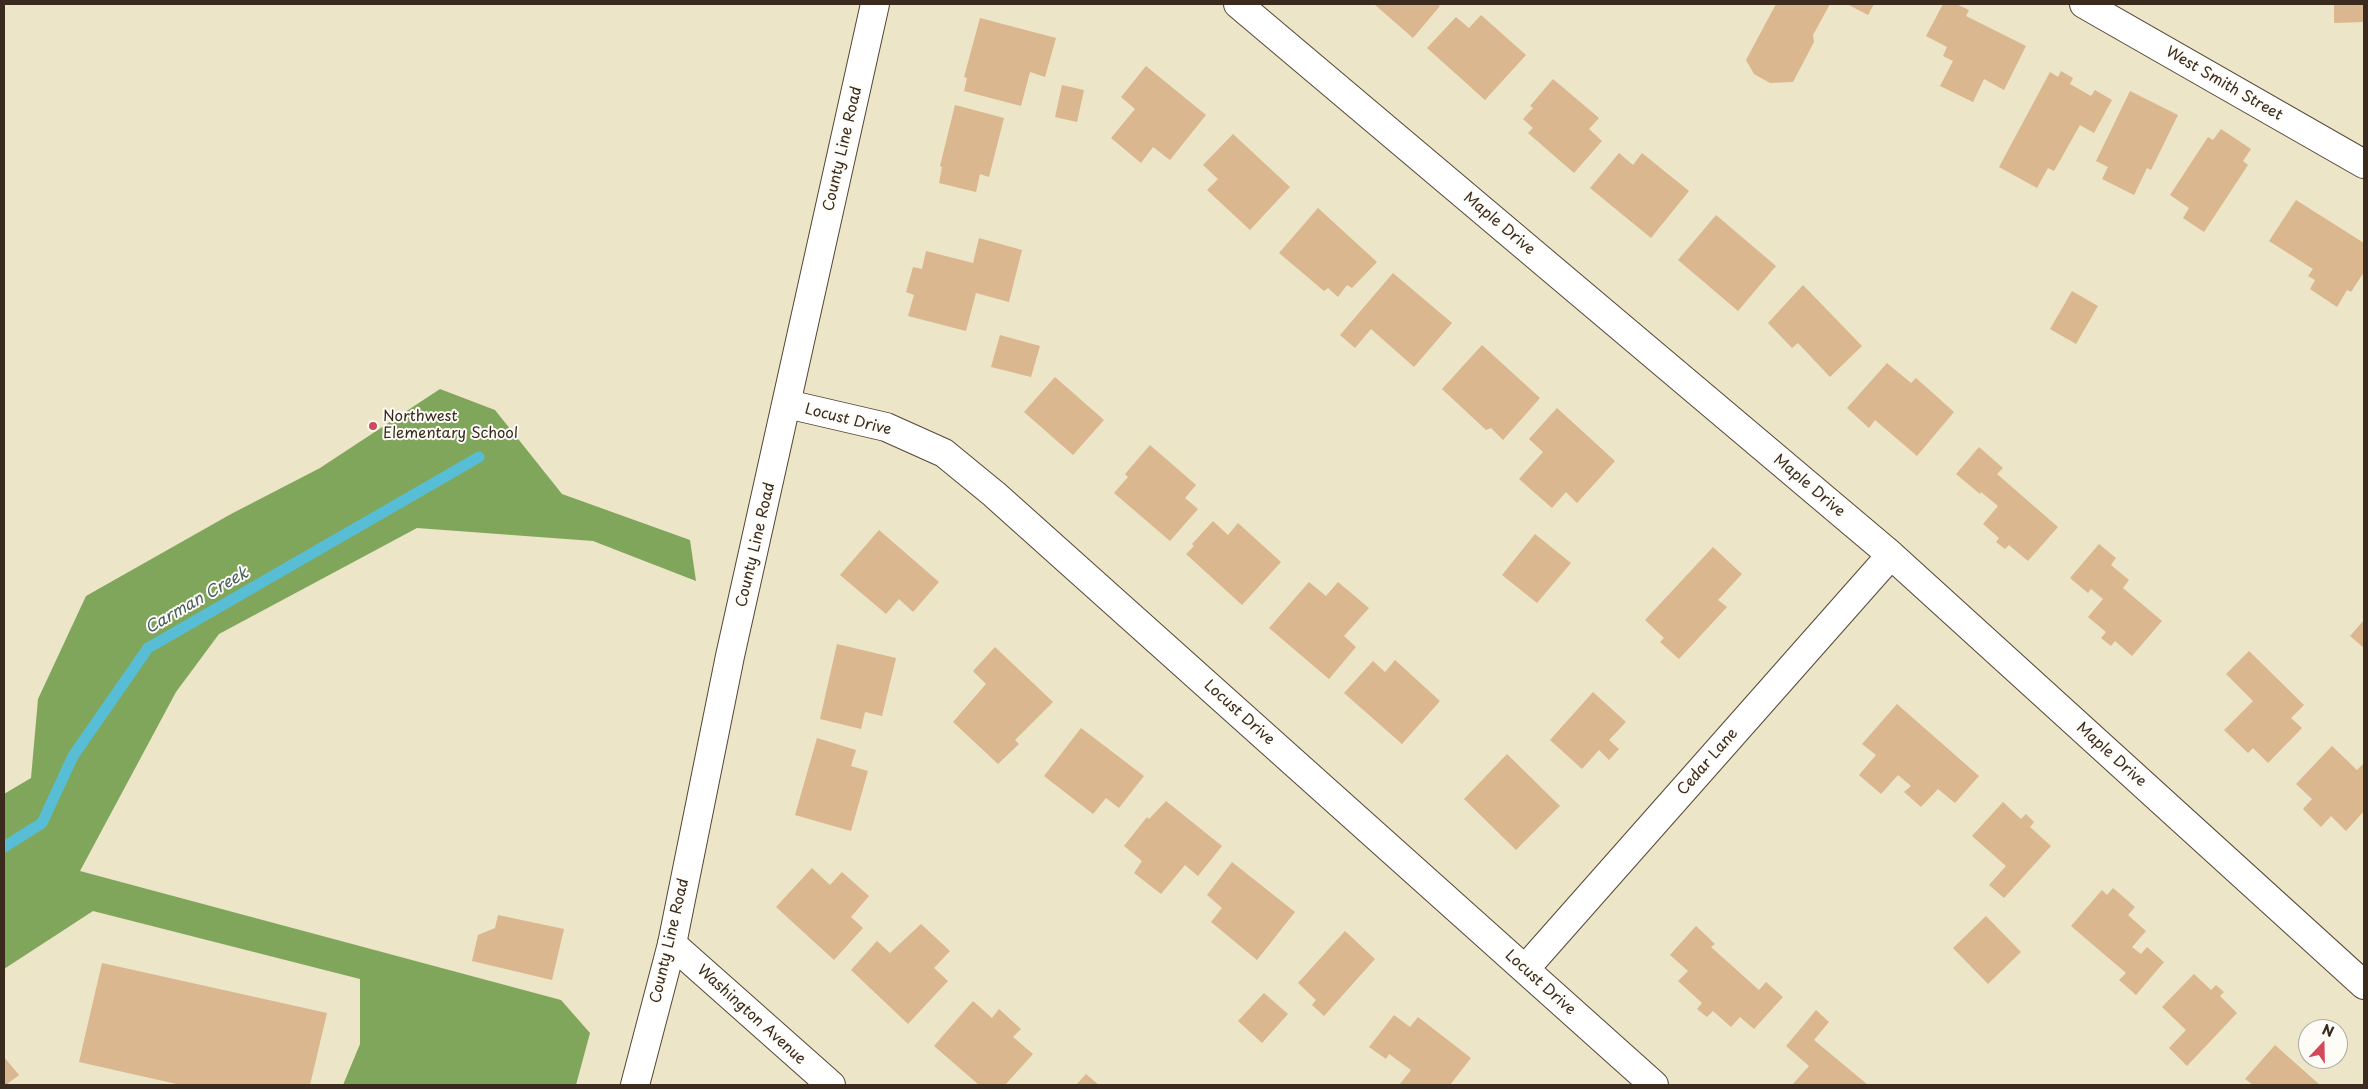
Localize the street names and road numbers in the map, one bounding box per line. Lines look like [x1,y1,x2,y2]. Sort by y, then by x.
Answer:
street label: West Smith Street [2162,43,2286,125]
street label: County Line Road [820,85,866,213]
street label: Maple Drive [1460,189,1538,259]
street label: Locust Drive [803,401,893,439]
street label: Maple Drive [1770,451,1848,521]
street label: County Line Road [733,481,779,609]
street label: Locust Drive [1200,677,1278,749]
street label: Maple Drive [2072,719,2150,791]
street label: Cedar Lane [1674,725,1742,799]
street label: County Line Road [647,877,693,1005]
street label: Locust Drive [1501,947,1579,1019]
street label: Washington Avenue [693,961,809,1069]

